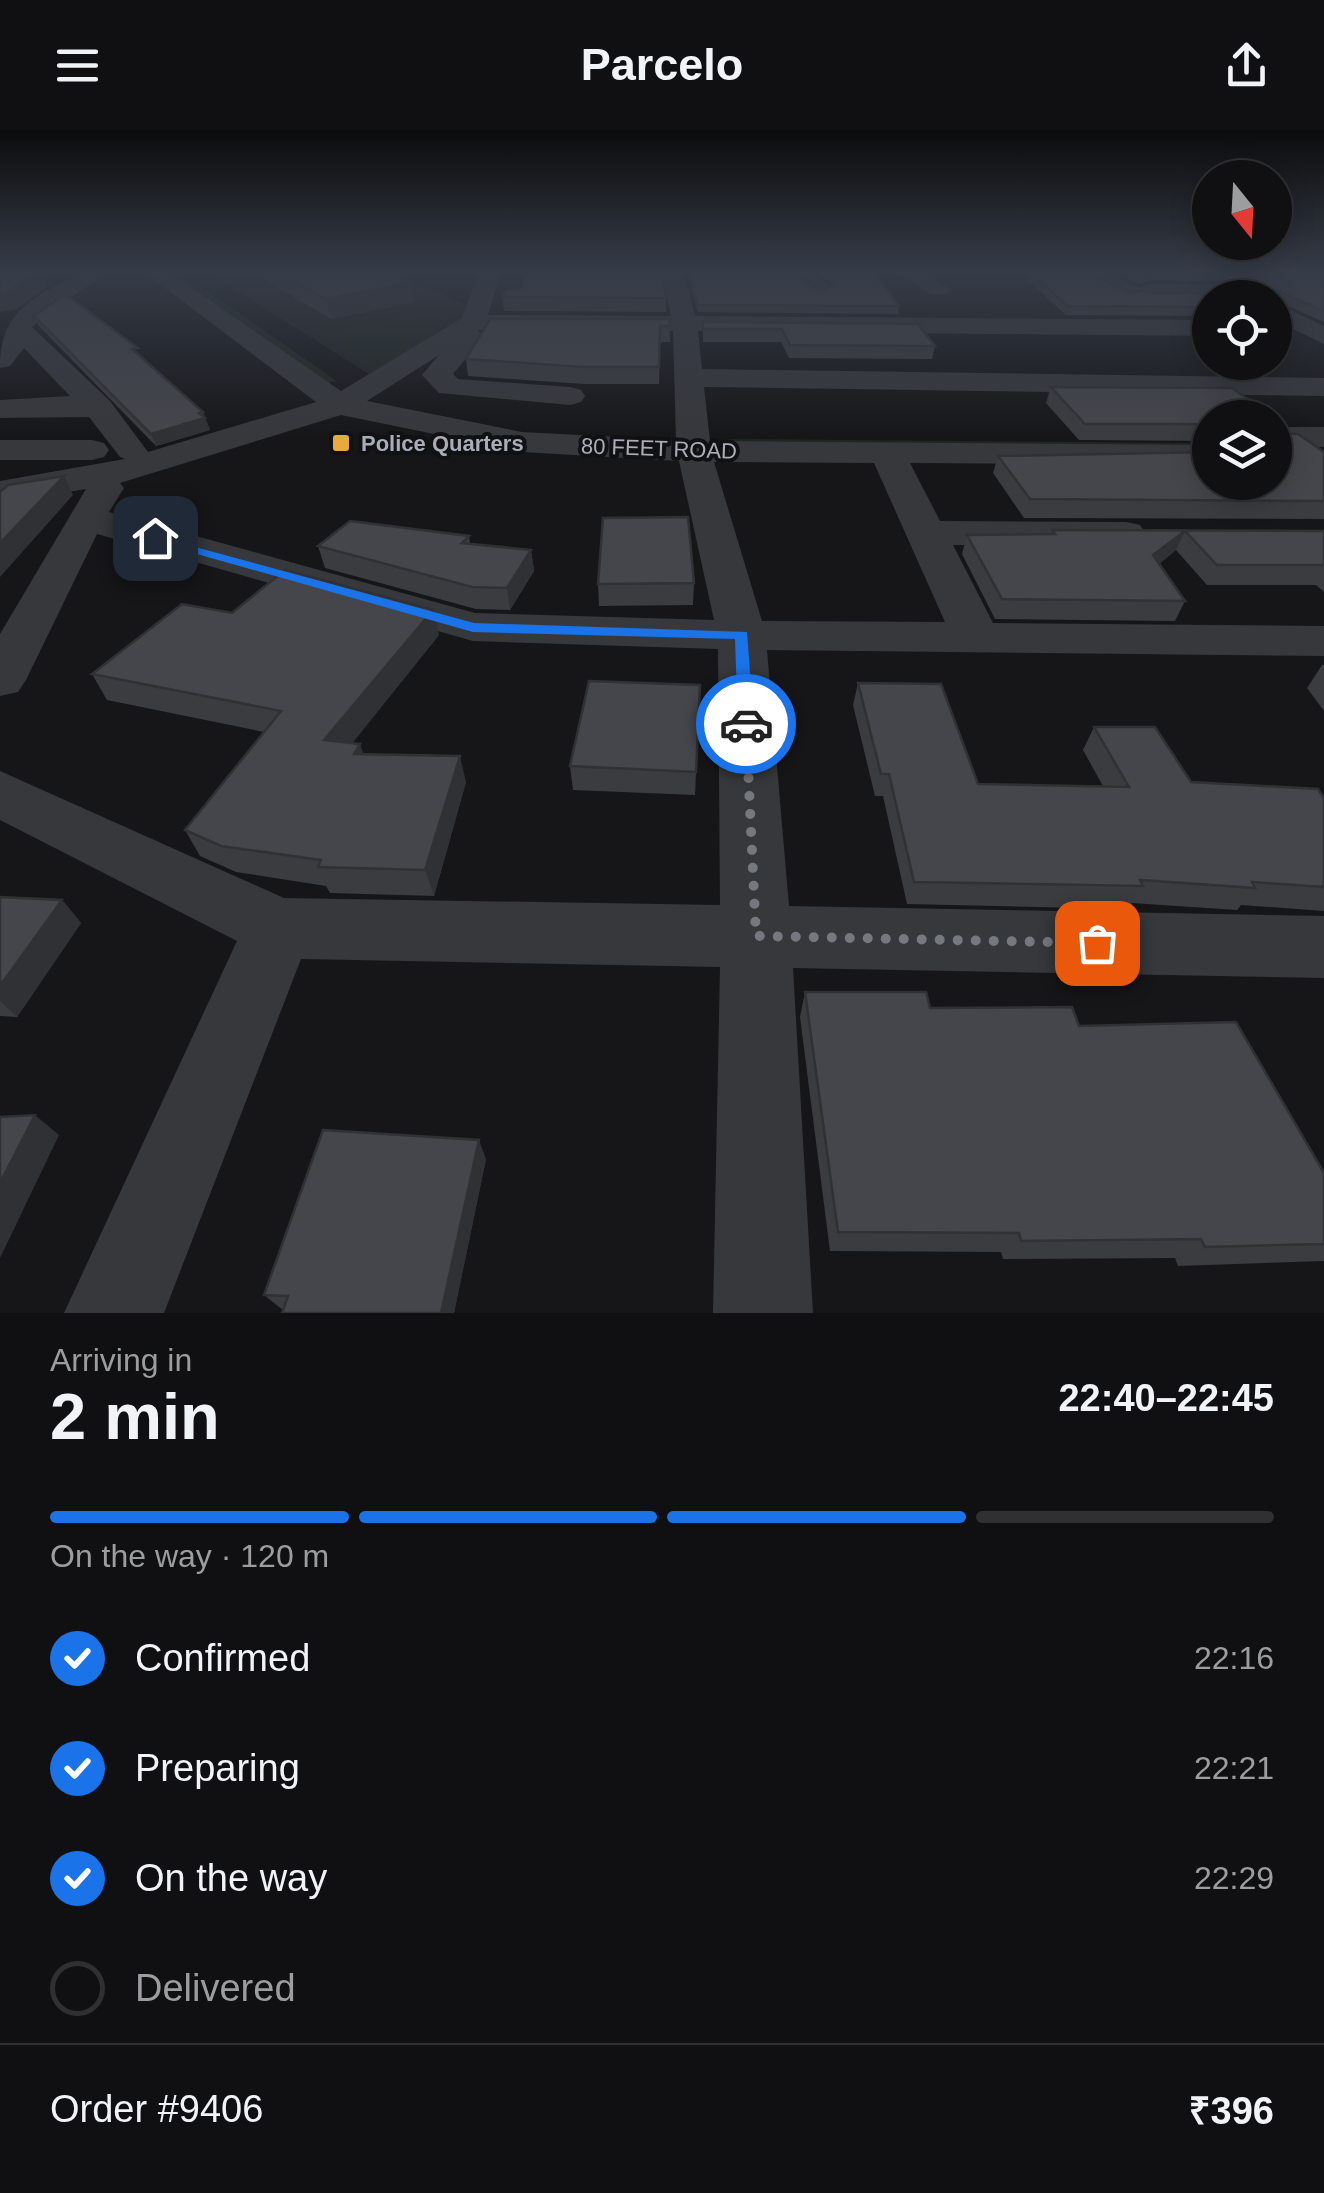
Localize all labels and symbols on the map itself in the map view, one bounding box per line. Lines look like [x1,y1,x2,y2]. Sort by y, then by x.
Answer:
north arrow [1192,160,1292,260]
place label: Police Quarters [361,431,524,456]
marker: Police Quarters [330,432,352,454]
street label: 80 FEET ROAD [581,433,737,464]
pin [113,496,198,581]
courier [696,674,796,774]
pin [1055,901,1140,986]

